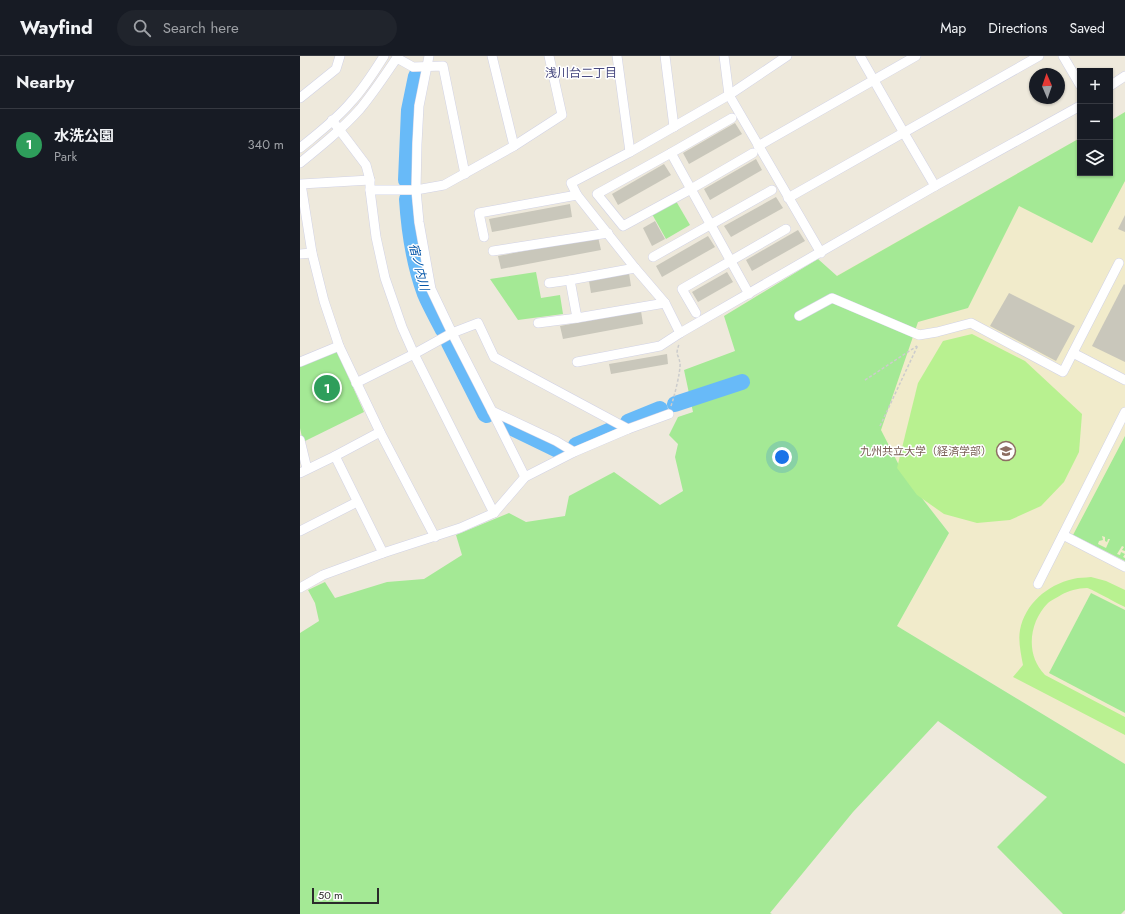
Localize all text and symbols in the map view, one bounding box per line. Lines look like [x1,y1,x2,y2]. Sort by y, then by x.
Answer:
search box [117,10,397,46]
text: Wayfind [20,14,93,41]
icon: search [131,17,153,39]
text: Search here [163,17,239,39]
text: Map [940,18,966,38]
text: Directions [988,18,1048,38]
text: Saved [1070,18,1105,38]
district label: 浅川台二丁目 [545,64,617,82]
north arrow [1029,68,1065,104]
map controls [1077,68,1113,176]
button: + [1077,68,1113,104]
text: Nearby [16,70,74,94]
button: − [1077,104,1113,140]
text: 水洗公園 [54,125,114,147]
text: 1 [26,135,32,154]
text: 340 m [247,135,284,154]
button: layers [1077,140,1113,176]
text: Park [54,147,77,166]
water label: 宿ノ内川 [404,242,434,294]
pin: 1 [314,373,340,403]
school or university icon: 九州共立大学（経済学部） [995,440,1017,462]
place label: 九州共立大学（経済学部） [860,443,992,459]
your location [772,447,792,467]
scale bar [312,886,379,905]
text: 50 m [318,887,343,903]

